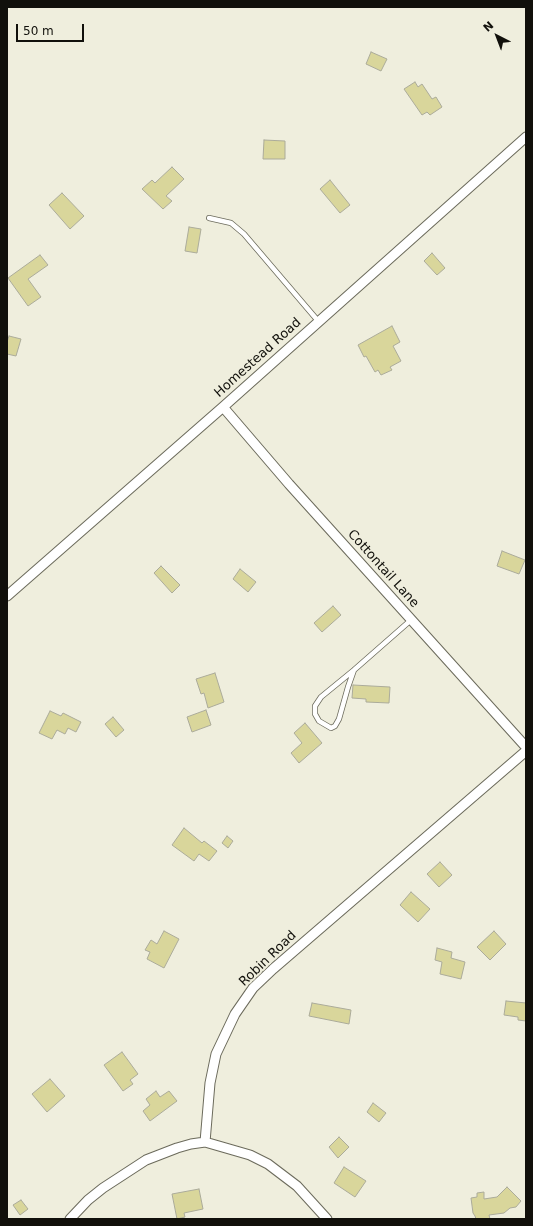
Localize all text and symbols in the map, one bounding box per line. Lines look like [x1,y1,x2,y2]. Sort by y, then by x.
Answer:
scale bar [18,16,86,42]
north arrow [477,16,517,56]
text: N [481,19,496,35]
text: 50 m [23,24,54,38]
street label: Homestead Road [211,315,305,401]
street label: Cottontail Lane [344,527,422,611]
street label: Robin Road [236,928,300,990]

